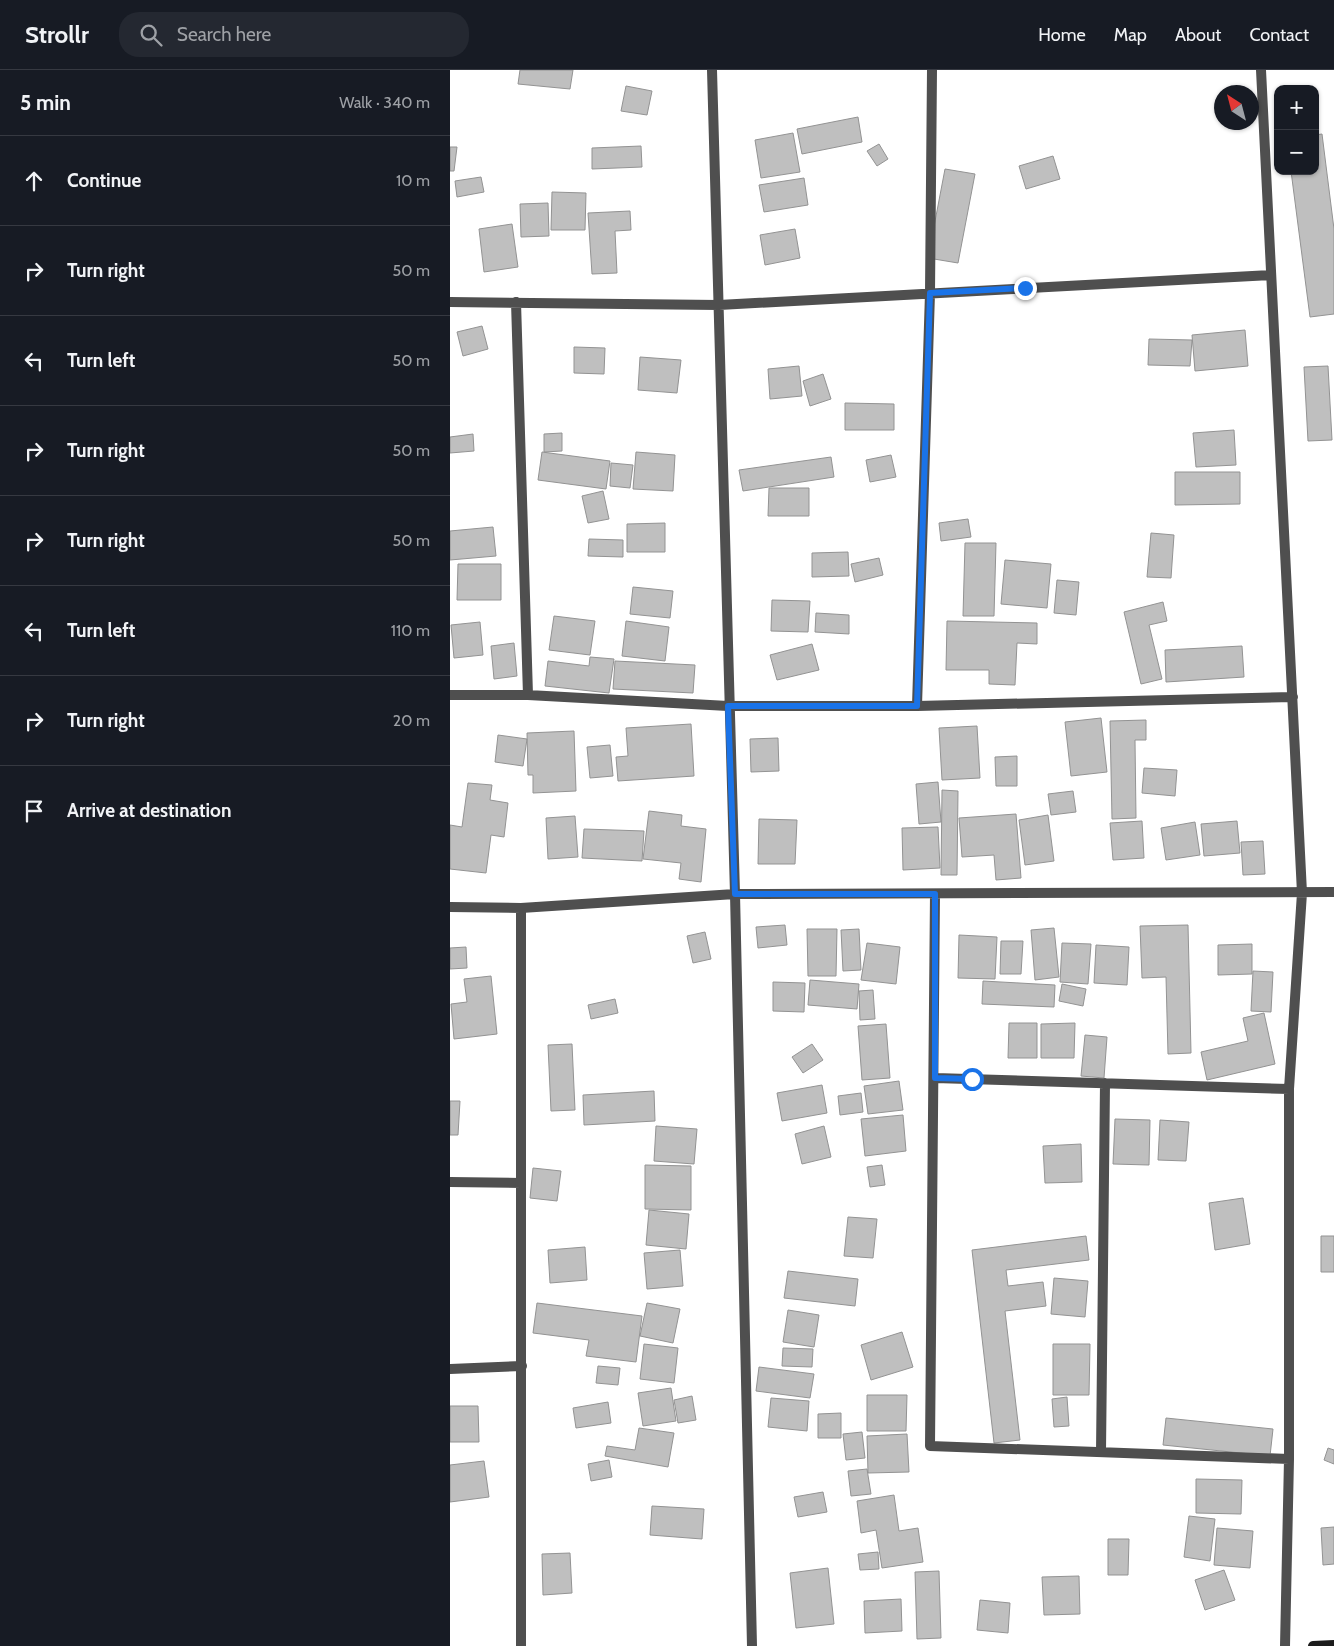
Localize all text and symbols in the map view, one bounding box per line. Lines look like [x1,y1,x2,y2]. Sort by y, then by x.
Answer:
search box [119,12,469,57]
text: Strollr [25,20,89,49]
icon: search [137,21,165,49]
text: Search here [177,23,271,46]
text: Home [1038,24,1086,46]
text: Map [1114,24,1147,46]
text: About [1175,24,1221,46]
text: Contact [1249,24,1309,46]
north arrow [1214,85,1259,130]
map controls [1274,85,1319,175]
button: + [1274,85,1319,130]
text: 5 min [20,90,71,115]
text: Walk · 340 m [339,93,430,112]
button: − [1274,130,1319,175]
icon: ahead [20,167,48,195]
text: Continue [67,169,141,192]
text: 10 m [396,171,430,190]
icon: right [20,257,48,285]
text: Turn right [67,259,145,282]
text: 50 m [393,261,430,280]
route end [1014,277,1037,300]
icon: left [20,347,48,375]
text: Turn left [67,349,135,372]
text: 50 m [393,351,430,370]
icon: right [20,437,48,465]
text: Turn right [67,439,145,462]
text: 50 m [393,441,430,460]
icon: right [20,527,48,555]
text: Turn right [67,529,145,552]
text: 50 m [393,531,430,550]
icon: left [20,617,48,645]
text: Turn left [67,619,135,642]
text: 110 m [391,621,430,640]
icon: right [20,707,48,735]
text: Turn right [67,709,145,732]
text: 20 m [393,711,430,730]
icon: arrive [20,797,48,825]
text: Arrive at destination [67,799,231,822]
route start [961,1068,984,1091]

